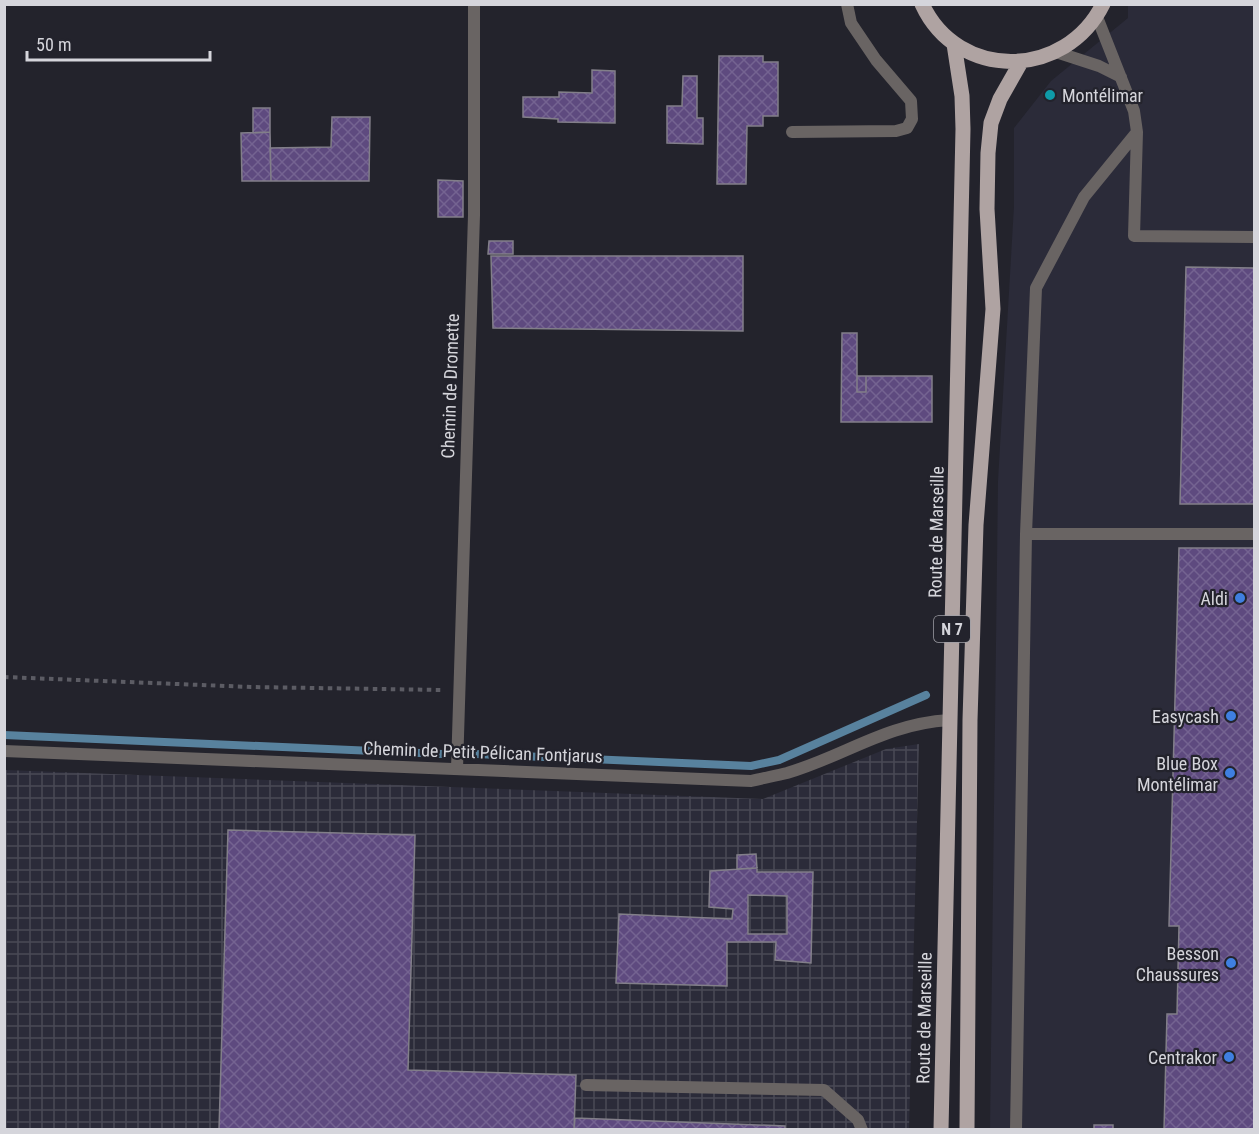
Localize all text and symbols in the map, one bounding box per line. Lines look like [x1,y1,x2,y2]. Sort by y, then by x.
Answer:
scale bar [27,24,210,62]
text: 50 m [36,34,71,55]
place label: Montélimar [1062,85,1144,106]
marker: Montélimar [1043,88,1057,102]
street label: Chemin de Dromette [437,313,463,459]
street label: Route de Marseille [924,466,948,598]
place label: Aldi [1200,588,1228,609]
marker: Aldi [1233,591,1247,605]
road number: N 7 [934,616,970,642]
place label: Easycash [1152,706,1219,727]
marker: Easycash [1224,709,1238,723]
street label: Chemin de Petit Pélican Fontjarus [363,737,603,767]
place label: Blue Box Montélimar [1137,753,1219,795]
marker: Blue Box Montélimar [1223,766,1237,780]
place label: Besson Chaussures [1136,943,1219,985]
street label: Route de Marseille [912,952,936,1084]
marker: Besson Chaussures [1224,956,1238,970]
place label: Centrakor [1148,1047,1218,1068]
marker: Centrakor [1222,1050,1236,1064]

